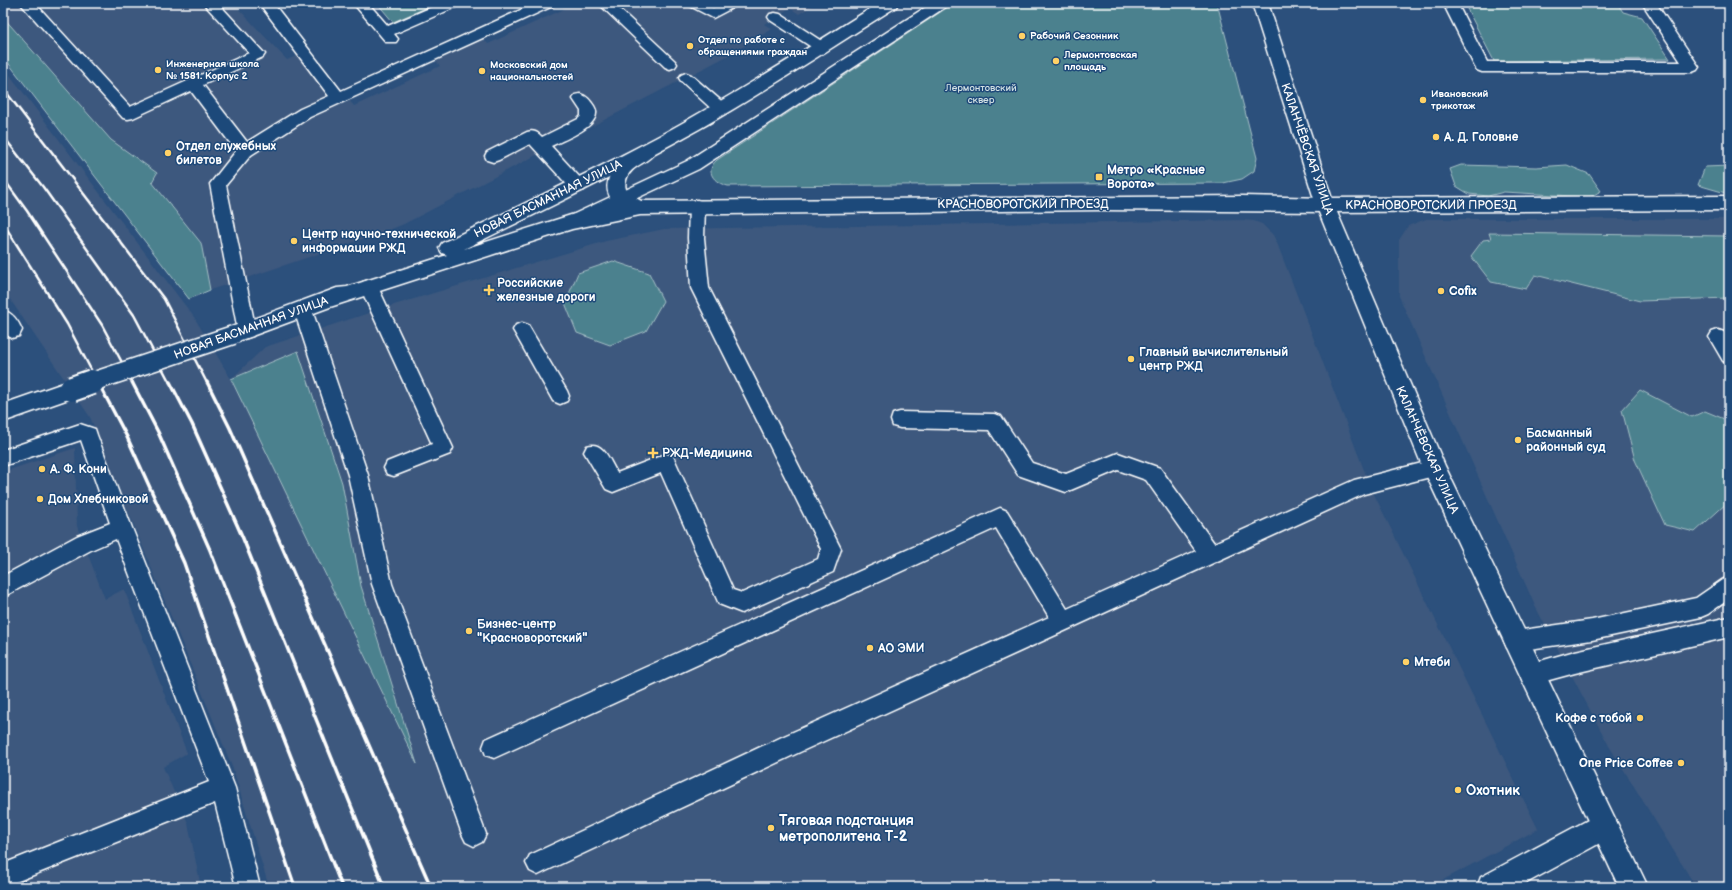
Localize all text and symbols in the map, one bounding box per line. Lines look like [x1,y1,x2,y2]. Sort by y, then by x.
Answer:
place label: Рабочий Сезонник [1030,30,1119,42]
marker: Рабочий Сезонник [1017,31,1027,41]
place label: Отдел по работе с обращениями граждан [698,34,807,58]
marker: Отдел по работе с обращениями граждан [685,41,695,51]
place label: Лермонтовская площадь [1063,49,1138,73]
marker: Лермонтовская площадь [1051,56,1061,66]
place label: Инженерная школа № 1581. Корпус 2 [166,58,259,82]
place label: Московский дом национальностей [490,59,574,83]
marker: Инженерная школа № 1581. Корпус 2 [153,65,163,75]
marker: Московский дом национальностей [477,66,487,76]
street label: КАЛАНЧЁВСКАЯ УЛИЦА [1277,81,1338,217]
park label: Лермонтовский сквер [944,82,1017,106]
place label: Ивановский трикотаж [1431,88,1489,112]
marker: Ивановский трикотаж [1418,95,1428,105]
place label: А. Д. Головне [1443,130,1519,145]
marker: А. Д. Головне [1431,132,1441,142]
place label: Отдел служебных билетов [176,139,277,168]
marker: Отдел служебных билетов [163,148,173,158]
street label: НОВАЯ БАСМАННАЯ УЛИЦА [472,156,625,241]
place label: Метро «Красные Ворота» [1107,163,1205,192]
marker: Метро «Красные Ворота» [1094,172,1104,182]
street label: КРАСНОВОРОТСКИЙ ПРОЕЗД [937,197,1109,212]
street label: КРАСНОВОРОТСКИЙ ПРОЕЗД [1345,198,1517,213]
place label: Центр научно-технической информации РЖД [302,227,456,256]
marker: Центр научно-технической информации РЖД [289,236,299,246]
place label: Российские железные дороги [497,276,596,305]
place label: Cofix [1449,284,1477,299]
marker: Российские железные дороги [484,285,494,295]
marker: Cofix [1436,286,1446,296]
street label: НОВАЯ БАСМАННАЯ УЛИЦА [172,293,331,363]
place label: Главный вычислительный центр РЖД [1139,345,1288,374]
marker: Главный вычислительный центр РЖД [1126,354,1136,364]
street label: КАЛАНЧЁВСКАЯ УЛИЦА [1392,383,1463,517]
place label: Басманный районный суд [1526,426,1606,455]
marker: Басманный районный суд [1513,435,1523,445]
place label: РЖД-Медицина [662,446,753,461]
marker: РЖД-Медицина [647,447,659,459]
place label: А. Ф. Кони [49,462,107,477]
marker: А. Ф. Кони [37,464,47,474]
place label: Дом Хлебниковой [48,492,149,507]
marker: Дом Хлебниковой [35,494,45,504]
place label: Бизнес-центр "Красноворотский" [477,617,587,646]
marker: Бизнес-центр "Красноворотский" [464,626,474,636]
place label: АО ЭМИ [877,641,925,656]
marker: АО ЭМИ [865,643,875,653]
place label: Мтеби [1414,655,1451,670]
marker: Мтеби [1401,657,1411,667]
place label: Кофе с тобой [1555,711,1632,726]
marker: Кофе с тобой [1635,713,1645,723]
place label: One Price Coffee [1579,756,1673,771]
marker: One Price Coffee [1676,758,1686,768]
place label: Охотник [1466,782,1520,799]
marker: Охотник [1453,785,1463,795]
place label: Тяговая подстанция метрополитена Т-2 [779,812,914,845]
marker: Тяговая подстанция метрополитена Т-2 [766,823,776,833]

